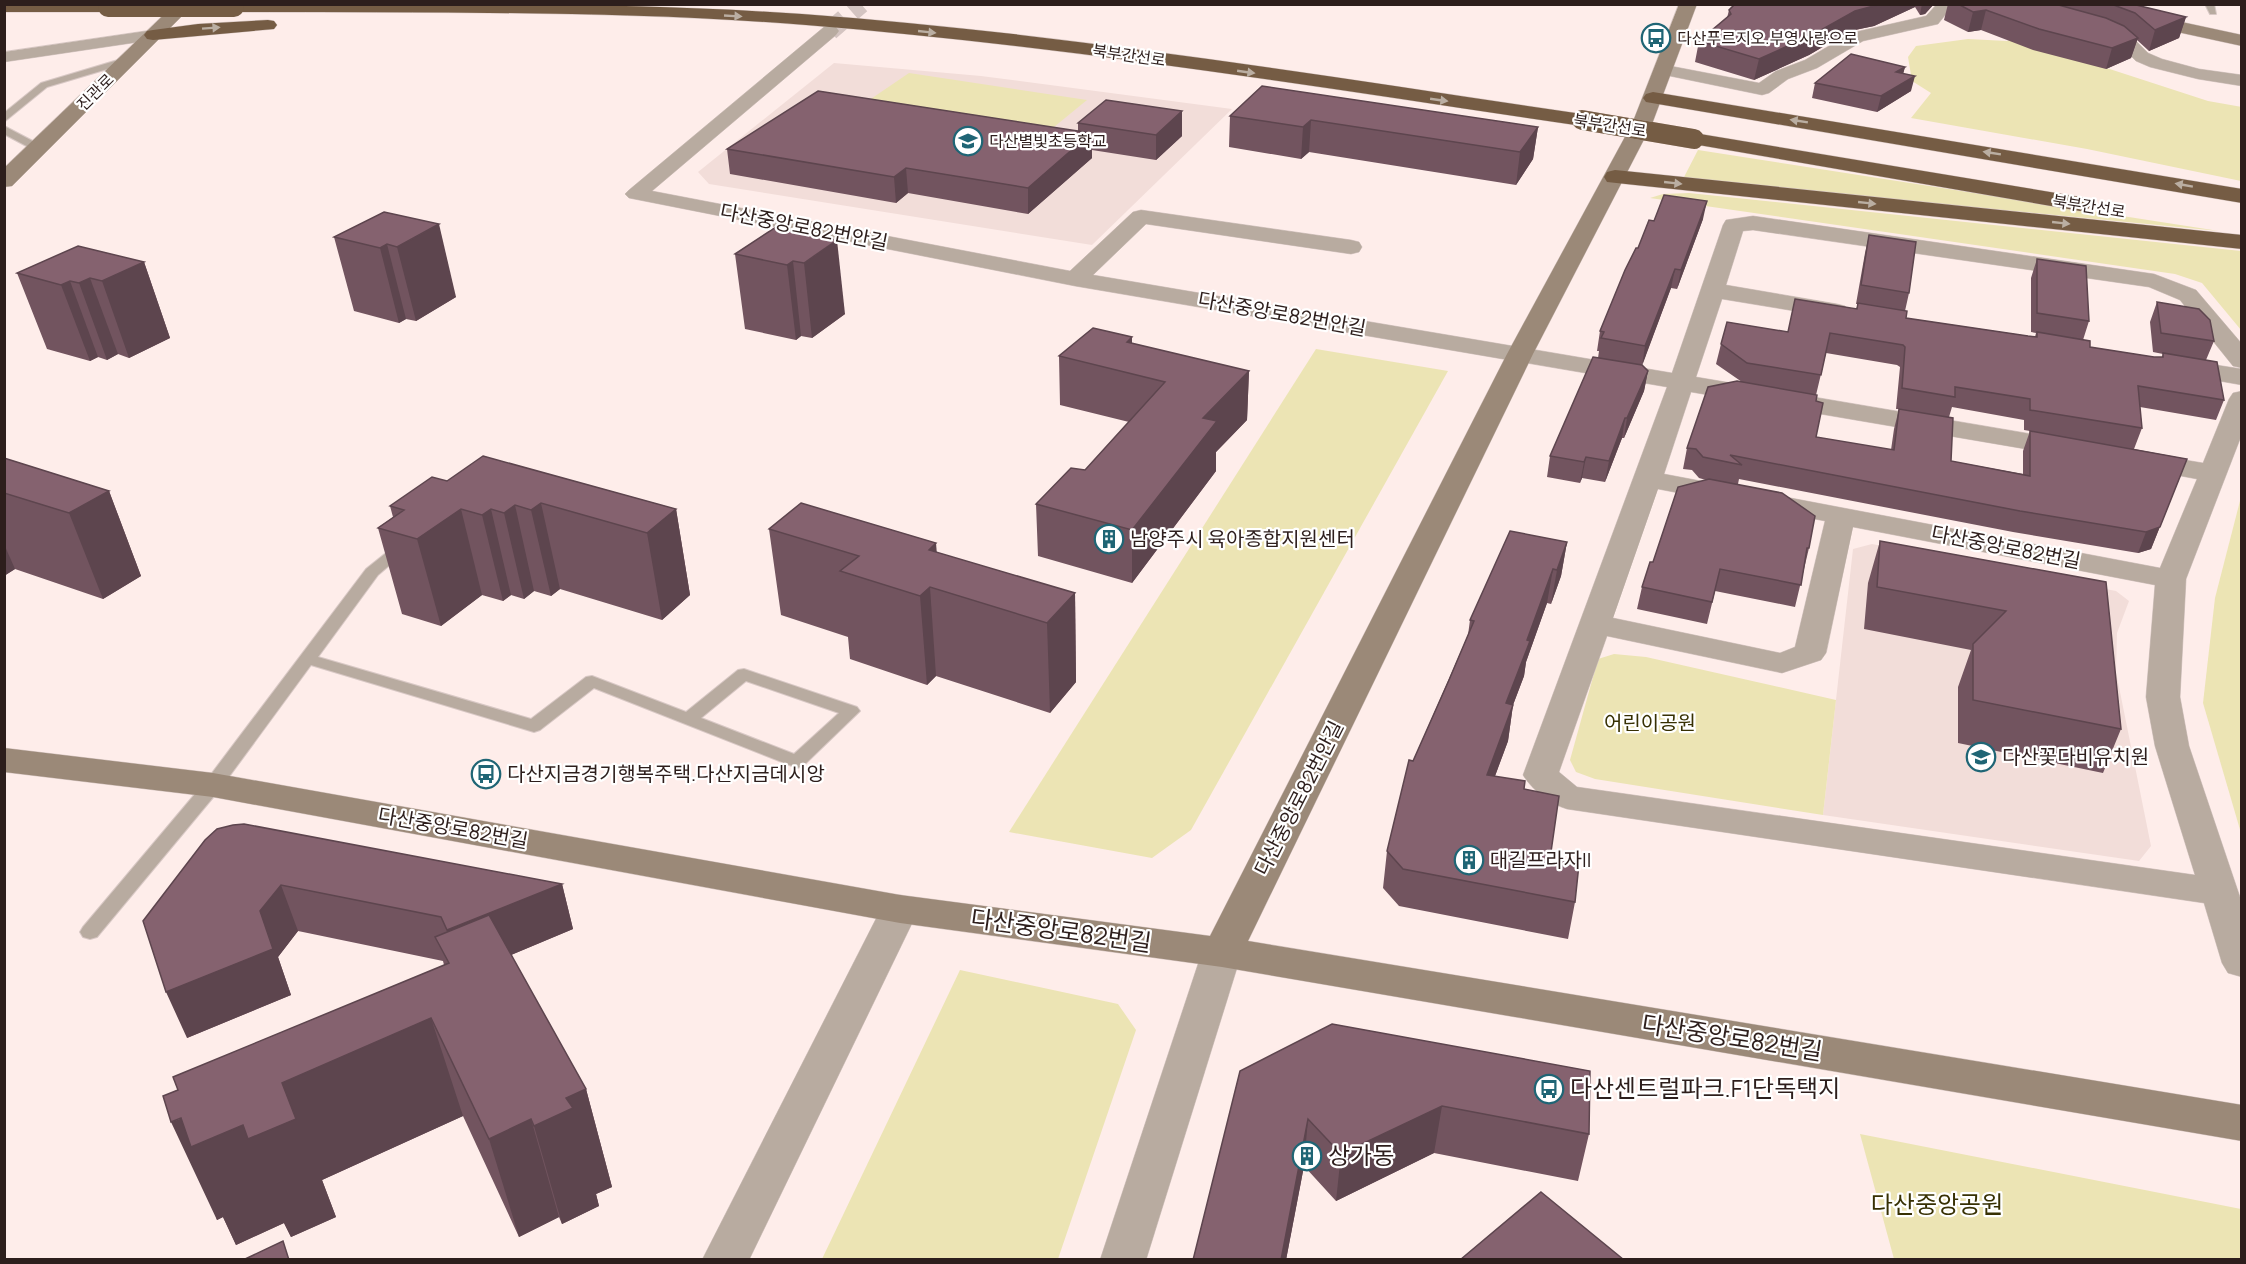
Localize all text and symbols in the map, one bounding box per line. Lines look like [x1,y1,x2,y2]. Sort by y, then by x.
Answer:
one-way arrow [724,12,743,21]
bus stop icon: 다산푸르지오.부영사랑으로 [1640,22,1672,54]
one-way arrow [201,23,220,33]
one-way arrow [918,27,937,37]
place label: 다산푸르지오.부영사랑으로 [1677,27,1858,49]
street label: 북부간선로 [1091,39,1167,71]
one-way arrow [1236,67,1255,76]
street label: 진관로 [72,68,119,115]
one-way arrow [1429,95,1448,104]
street label: 북부간선로 [1572,108,1648,142]
one-way arrow [1790,116,1809,125]
school or university icon: 다산별빛초등학교 [952,125,984,157]
place label: 다산별빛초등학교 [989,130,1107,152]
one-way arrow [1982,148,2001,157]
one-way arrow [1664,178,1683,187]
one-way arrow [2174,180,2193,189]
street label: 북부간선로 [2051,189,2127,223]
street label: 다산중앙로82번안길 [718,197,890,256]
one-way arrow [1858,198,1877,208]
one-way arrow [2052,218,2071,228]
street label: 다산중앙로82번안길 [1196,285,1368,342]
street label: 다산중앙로82번길 [1929,519,2083,574]
building icon: 남양주시 육아종합지원센터 [1093,523,1125,555]
place label: 남양주시 육아종합지원센터 [1130,525,1355,552]
park label: 어린이공원 [1604,709,1696,736]
street label: 다산중앙로82번안길 [1248,716,1349,880]
school or university icon: 다산꽃다비유치원 [1965,741,1997,773]
place label: 다산꽃다비유치원 [2002,743,2149,770]
bus stop icon: 다산지금경기행복주택.다산지금데시앙 [470,758,502,790]
place label: 다산지금경기행복주택.다산지금데시앙 [507,760,825,787]
street label: 다산중앙로82번길 [376,801,530,854]
building icon: 대길프라자II [1453,844,1485,876]
place label: 대길프라자II [1490,846,1591,873]
street label: 다산중앙로82번길 [969,900,1154,959]
street label: 다산중앙로82번길 [1640,1006,1825,1067]
place label: 다산센트럴파크.F1단독택지 [1570,1071,1840,1104]
bus stop icon: 다산센트럴파크.F1단독택지 [1533,1073,1565,1105]
place label: 상가동 [1328,1138,1394,1171]
building icon: 상가동 [1291,1140,1323,1172]
park label: 다산중앙공원 [1871,1187,2003,1220]

